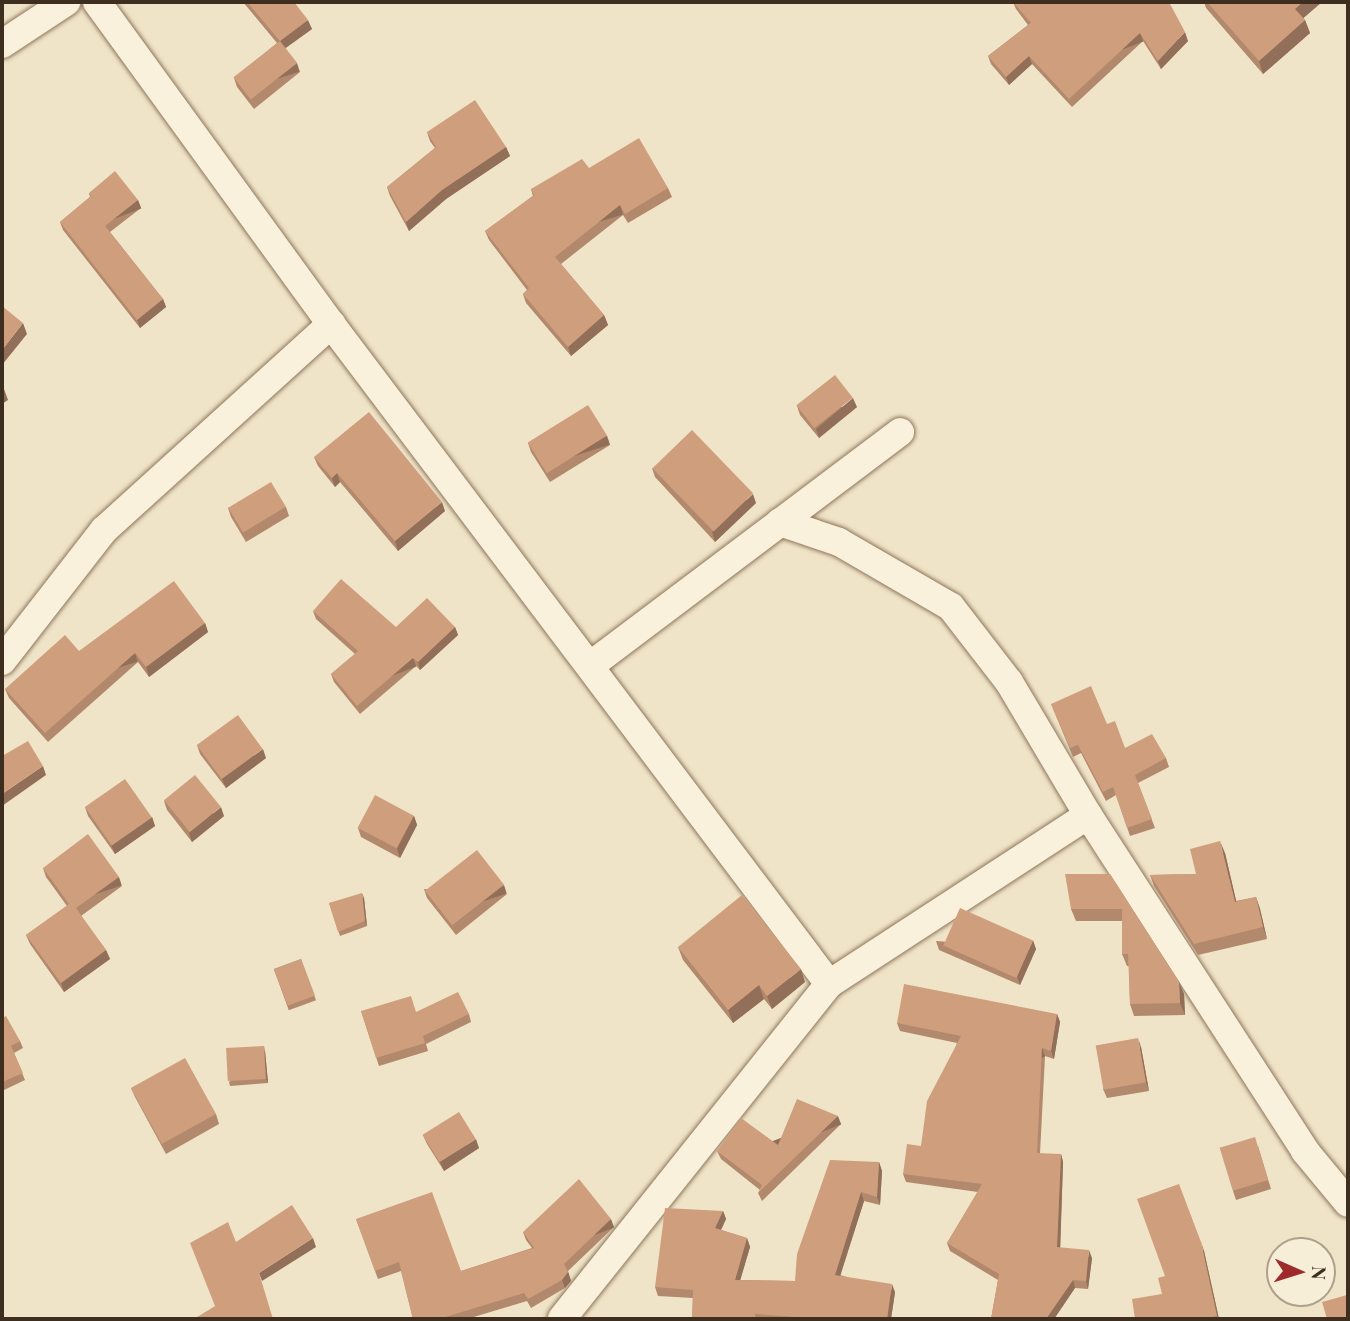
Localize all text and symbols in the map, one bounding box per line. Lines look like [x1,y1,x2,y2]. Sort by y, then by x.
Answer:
north arrow [1266,1237,1336,1307]
text: N [1307,1265,1333,1281]

